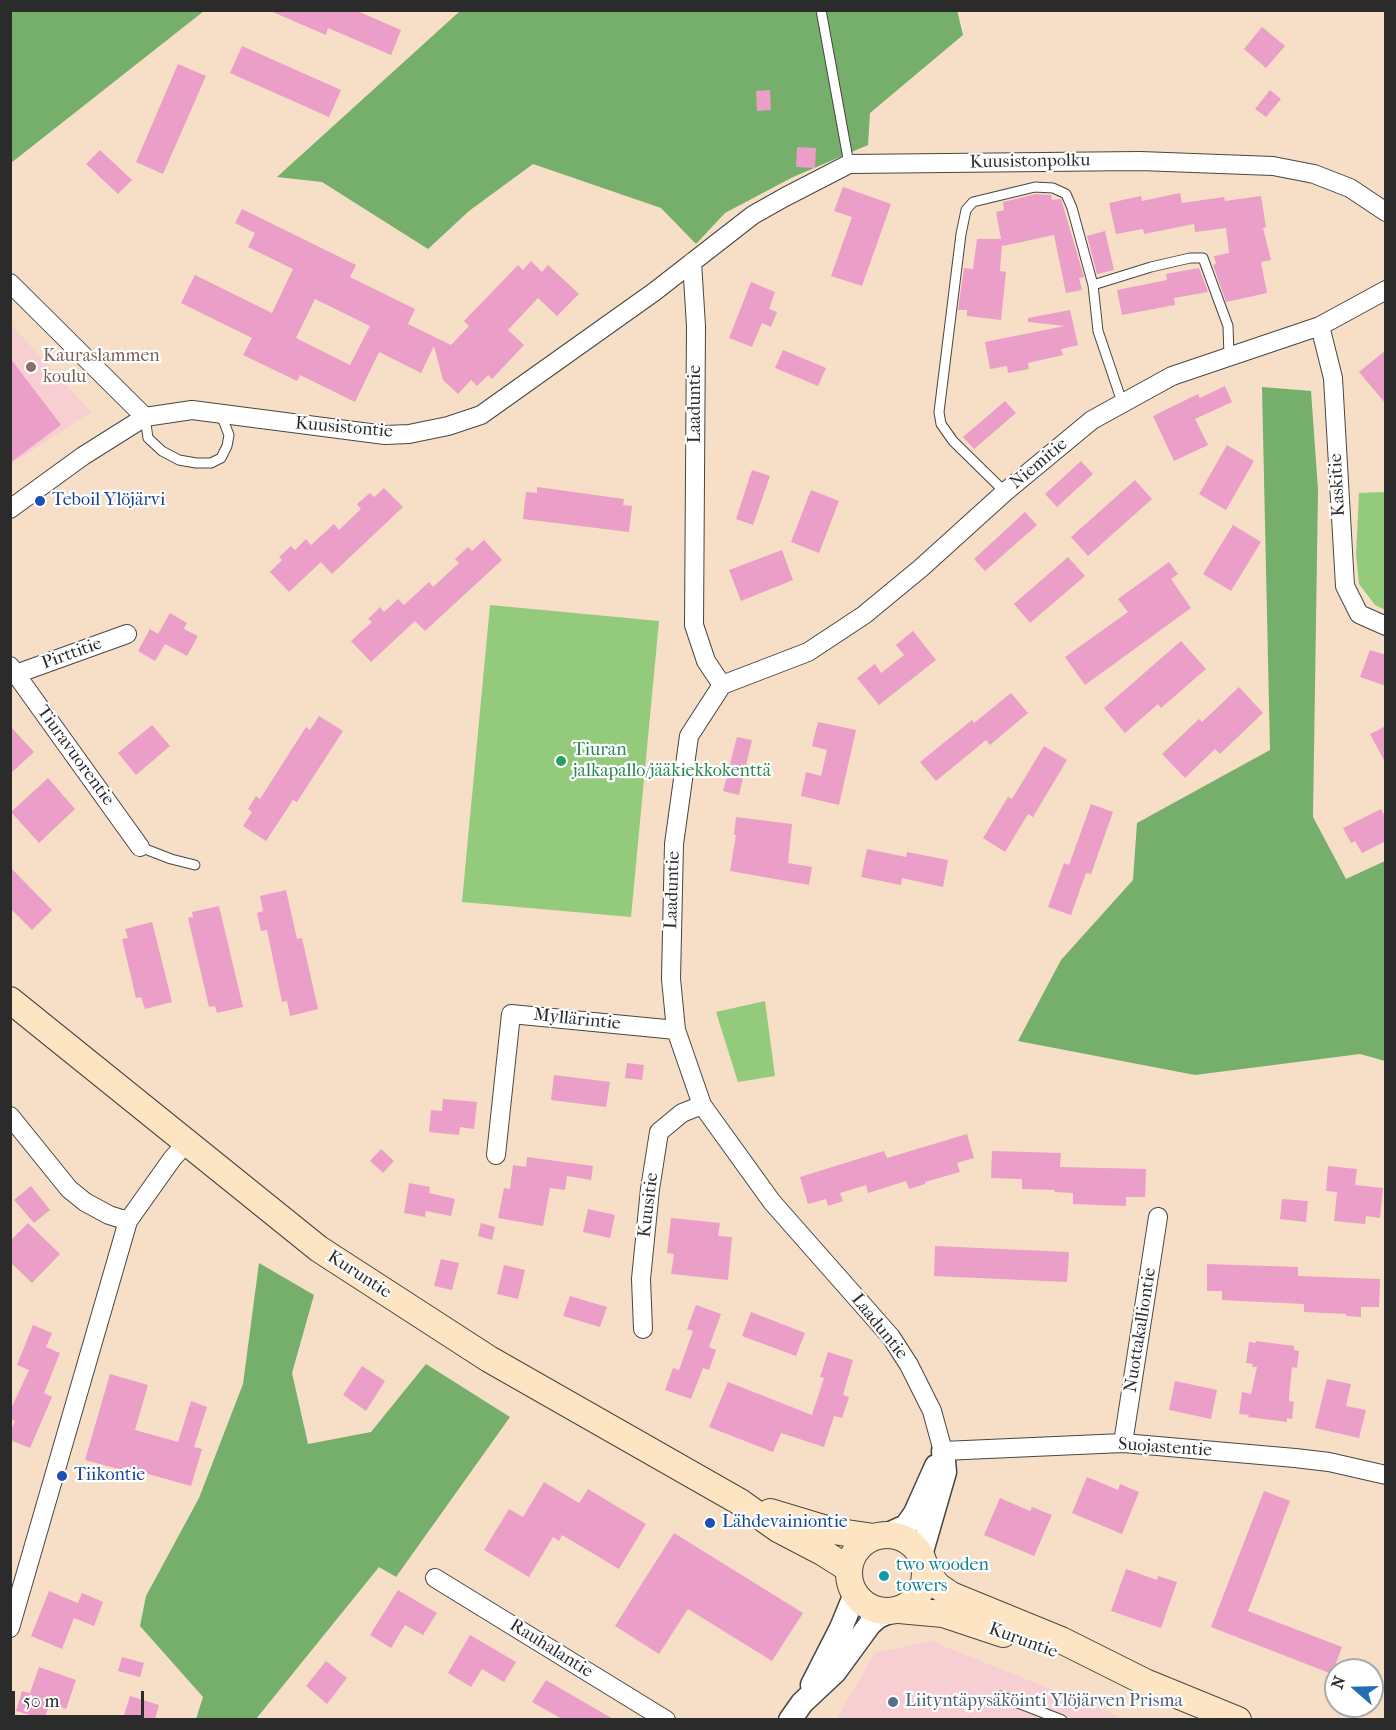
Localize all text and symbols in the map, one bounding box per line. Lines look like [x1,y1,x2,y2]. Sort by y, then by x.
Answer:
street label: Kuusistonpolku [969,150,1091,174]
place label: Kauraslammen koulu [43,346,160,388]
marker: Kauraslammen koulu [24,360,38,374]
street label: Laaduntie [685,365,707,443]
street label: Kuusistontie [294,413,394,443]
street label: Niemitie [1006,434,1072,494]
street label: Kaskitie [1326,453,1350,517]
place label: Teboil Ylöjärvi [52,490,165,512]
marker: Teboil Ylöjärvi [33,494,47,508]
street label: Pirttitie [39,633,105,675]
street label: Tiuravuorentie [32,702,118,810]
place label: Tiuran jalkapallo/jääkiekkokenttä [573,740,771,783]
marker: Tiuran jalkapallo/jääkiekkokenttä [554,754,568,768]
street label: Laaduntie [661,850,685,930]
street label: Myllärintie [532,1005,622,1035]
street label: Kuusitie [634,1171,664,1239]
street label: Kuruntie [323,1246,395,1304]
street label: Nuottakalliontie [1120,1266,1162,1394]
street label: Laaduntie [846,1290,912,1364]
street label: Suojastentie [1117,1434,1213,1462]
place label: Tiikontie [74,1465,145,1487]
marker: Tiikontie [55,1469,69,1483]
place label: Lähdevainiontie [722,1512,848,1534]
marker: Lähdevainiontie [703,1516,717,1530]
place label: two wooden towers [896,1555,989,1598]
marker: two wooden towers [877,1569,891,1583]
street label: Rauhalantie [505,1615,597,1683]
street label: Kuruntie [986,1619,1060,1663]
north arrow [1324,1658,1384,1718]
text: N [1327,1673,1349,1691]
scale bar [15,1679,147,1717]
text: 50 m [23,1691,59,1712]
place label: Liityntäpysäköinti Ylöjärven Prisma [905,1691,1183,1713]
marker: Liityntäpysäköinti Ylöjärven Prisma [886,1695,900,1709]

